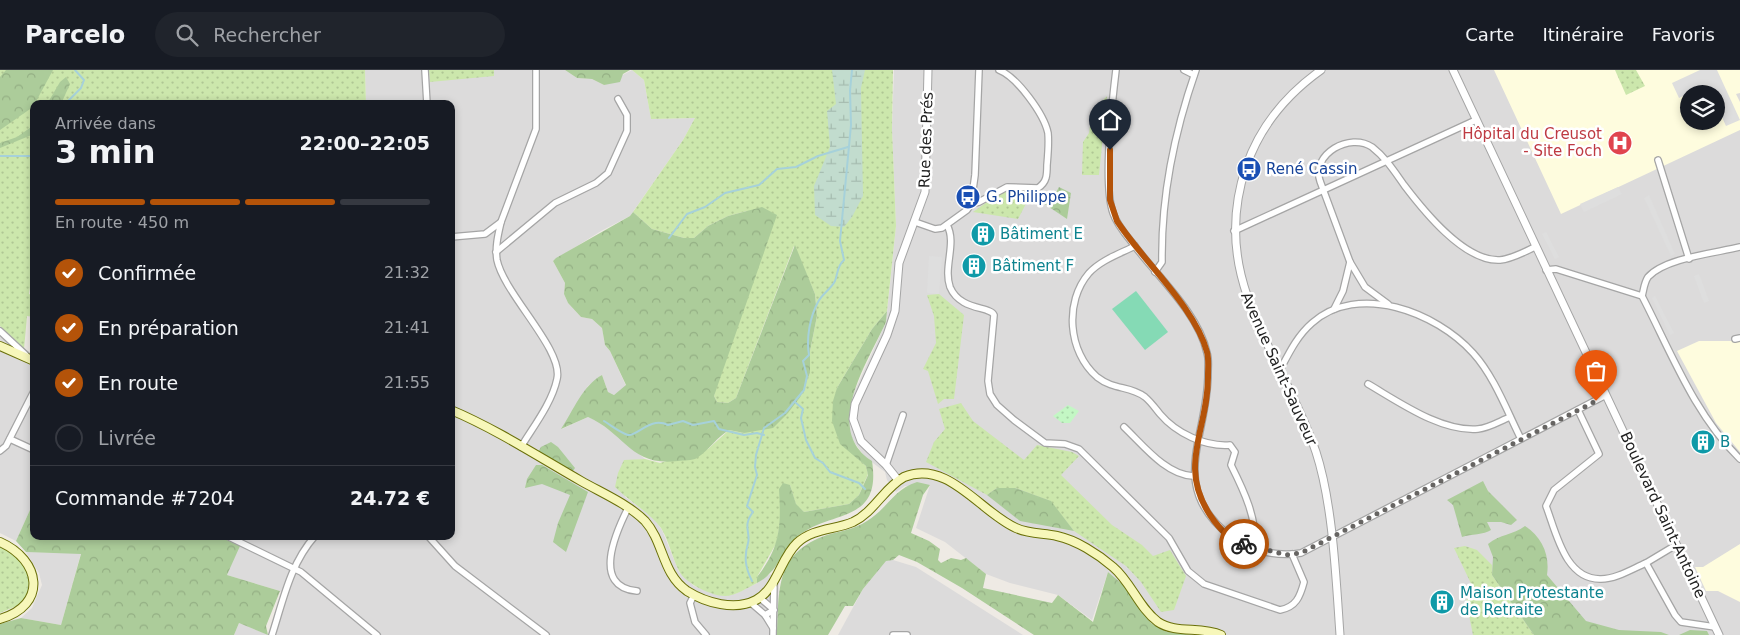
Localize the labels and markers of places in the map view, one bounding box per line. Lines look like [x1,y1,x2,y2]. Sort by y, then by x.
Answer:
pin [1089,99,1131,150]
place label: Hôpital du Creusot - Site Foch [1462,125,1602,160]
hospital icon: Hôpital du Creusot - Site Foch [1607,130,1633,156]
bus stop icon: René Cassin [1236,156,1262,182]
place label: René Cassin [1266,160,1357,178]
bus stop icon: G. Philippe [955,184,981,210]
place label: G. Philippe [986,188,1067,206]
building icon: Bâtiment E [970,221,996,247]
place label: Bâtiment E [1000,225,1083,243]
building icon: Bâtiment F [961,253,987,279]
place label: Bâtiment F [992,257,1074,275]
pin [1575,350,1617,401]
building icon: B [1690,429,1716,455]
place label: B [1720,433,1730,451]
place label: Maison Protestante de Retraite [1460,584,1604,619]
building icon: Maison Protestante de Retraite [1429,589,1455,615]

